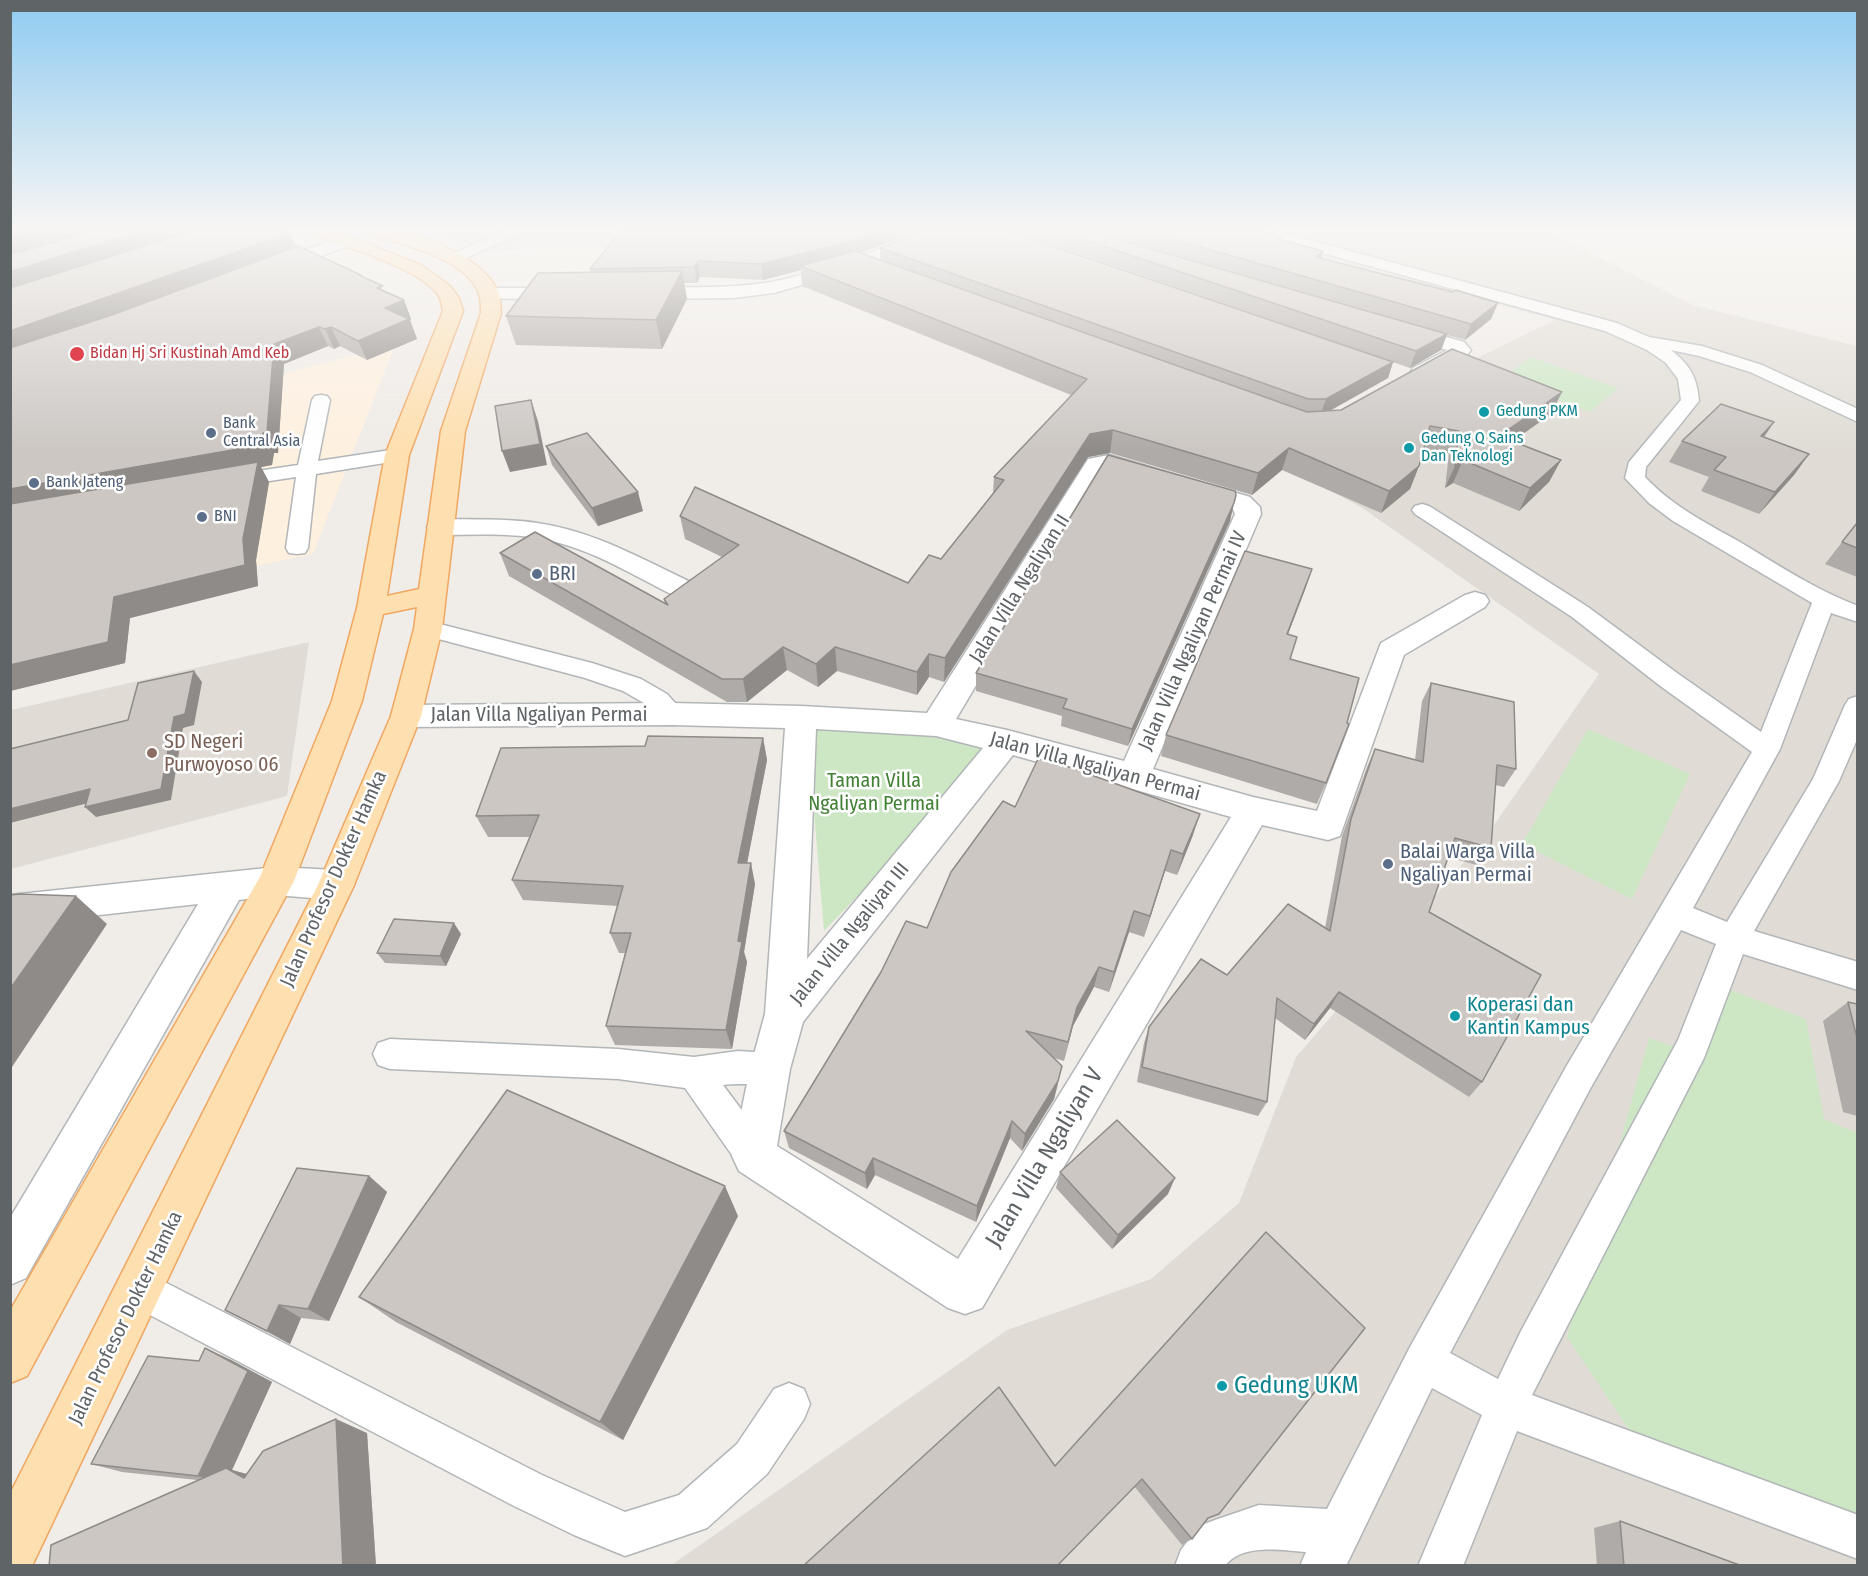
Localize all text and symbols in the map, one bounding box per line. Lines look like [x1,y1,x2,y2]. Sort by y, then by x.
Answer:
place label: Bidan Hj Sri Kustinah Amd Keb [90,344,289,364]
marker: Bidan Hj Sri Kustinah Amd Keb [68,345,86,363]
place label: Gedung PKM [1496,402,1578,422]
marker: Gedung PKM [1477,405,1491,419]
place label: Bank Central Asia [223,414,300,452]
marker: Bank Central Asia [204,426,218,440]
place label: Gedung Q Sains Dan Teknologi [1421,429,1524,467]
marker: Gedung Q Sains Dan Teknologi [1402,441,1416,455]
place label: Bank Jateng [46,473,123,493]
marker: Bank Jateng [27,476,41,490]
place label: BNI [214,507,237,527]
marker: BNI [195,510,209,524]
street label: Jalan Villa Ngaliyan II [965,510,1075,668]
street label: Jalan Villa Ngaliyan Permai IV [1134,528,1252,754]
place label: BRI [549,562,576,586]
marker: BRI [530,567,544,581]
street label: Jalan Villa Ngaliyan Permai [430,703,648,727]
street label: Jalan Villa Ngaliyan Permai [987,727,1203,807]
place label: SD Negeri Purwoyoso 06 [164,730,278,777]
marker: SD Negeri Purwoyoso 06 [145,746,159,760]
street label: Jalan Profesor Dokter Hamka [275,767,393,991]
park label: Taman Villa Ngaliyan Permai [808,769,940,816]
place label: Balai Warga Villa Ngaliyan Permai [1400,840,1535,887]
marker: Balai Warga Villa Ngaliyan Permai [1381,857,1395,871]
street label: Jalan Villa Ngaliyan III [785,858,915,1010]
place label: Koperasi dan Kantin Kampus [1467,993,1590,1040]
marker: Koperasi dan Kantin Kampus [1448,1009,1462,1023]
street label: Jalan Villa Ngaliyan V [980,1063,1110,1253]
street label: Jalan Profesor Dokter Hamka [64,1207,188,1429]
place label: Gedung UKM [1234,1372,1358,1400]
marker: Gedung UKM [1215,1379,1229,1393]

